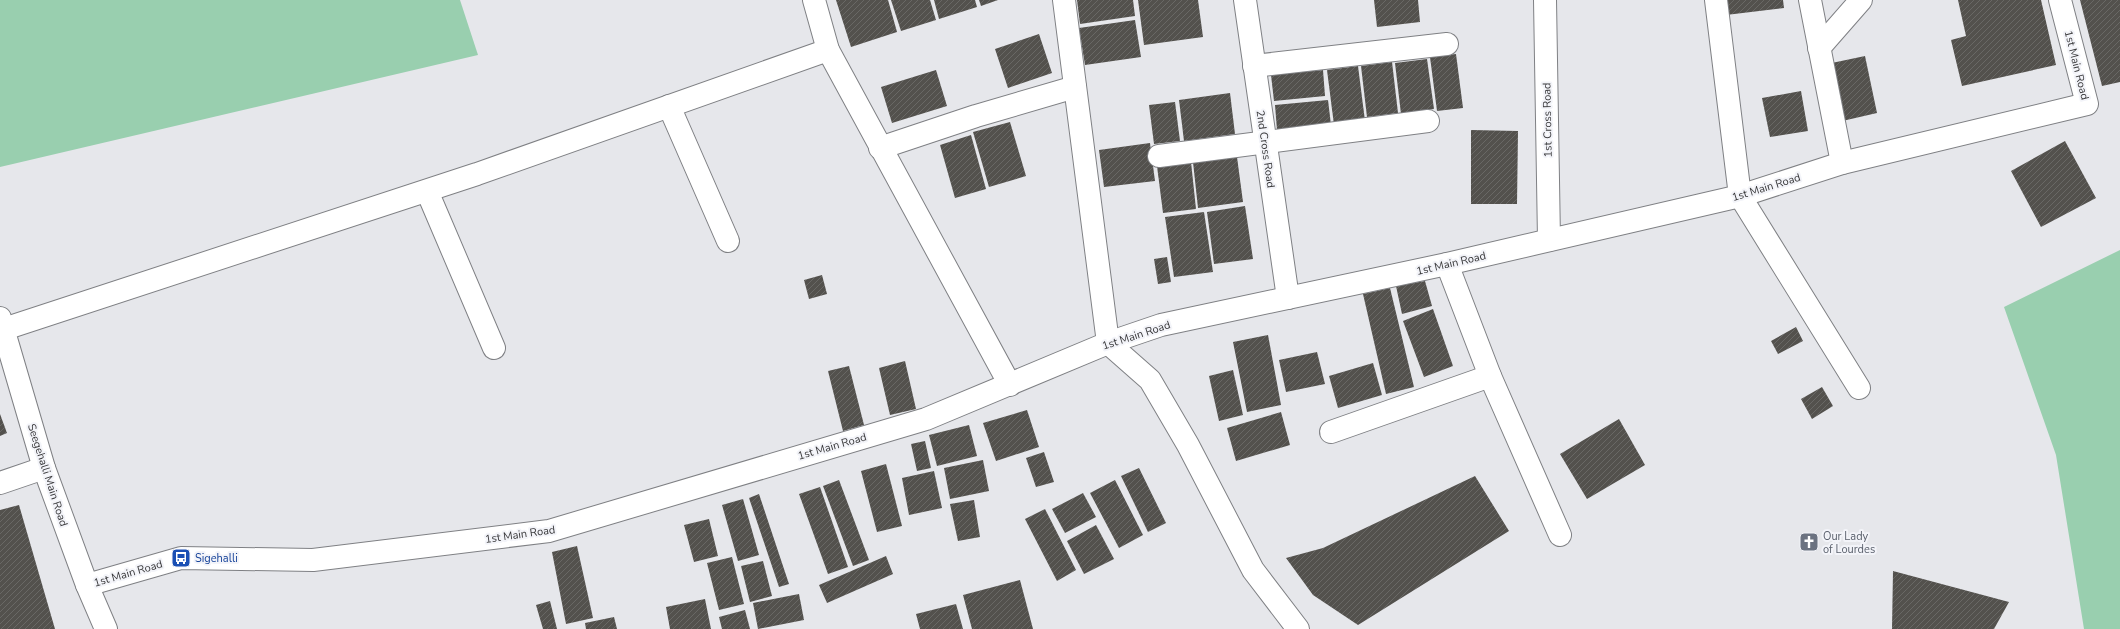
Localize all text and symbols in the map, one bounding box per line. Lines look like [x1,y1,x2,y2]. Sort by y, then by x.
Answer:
street label: 1st Main Road [2061,29,2092,101]
street label: 1st Cross Road [1539,82,1556,158]
street label: 2nd Cross Road [1253,109,1278,189]
street label: 1st Main Road [1730,170,1802,205]
street label: 1st Main Road [1415,248,1487,279]
street label: 1st Main Road [1100,317,1172,354]
street label: Seegehalli Main Road [24,422,71,528]
street label: 1st Main Road [796,429,868,463]
street label: 1st Main Road [484,522,556,547]
place label: Our Lady of Lourdes [1823,529,1875,557]
church icon: Our Lady of Lourdes [1798,531,1820,553]
bus stop icon: Sigehalli [170,547,192,569]
place label: Sigehalli [195,551,238,566]
street label: 1st Main Road [92,556,164,590]

